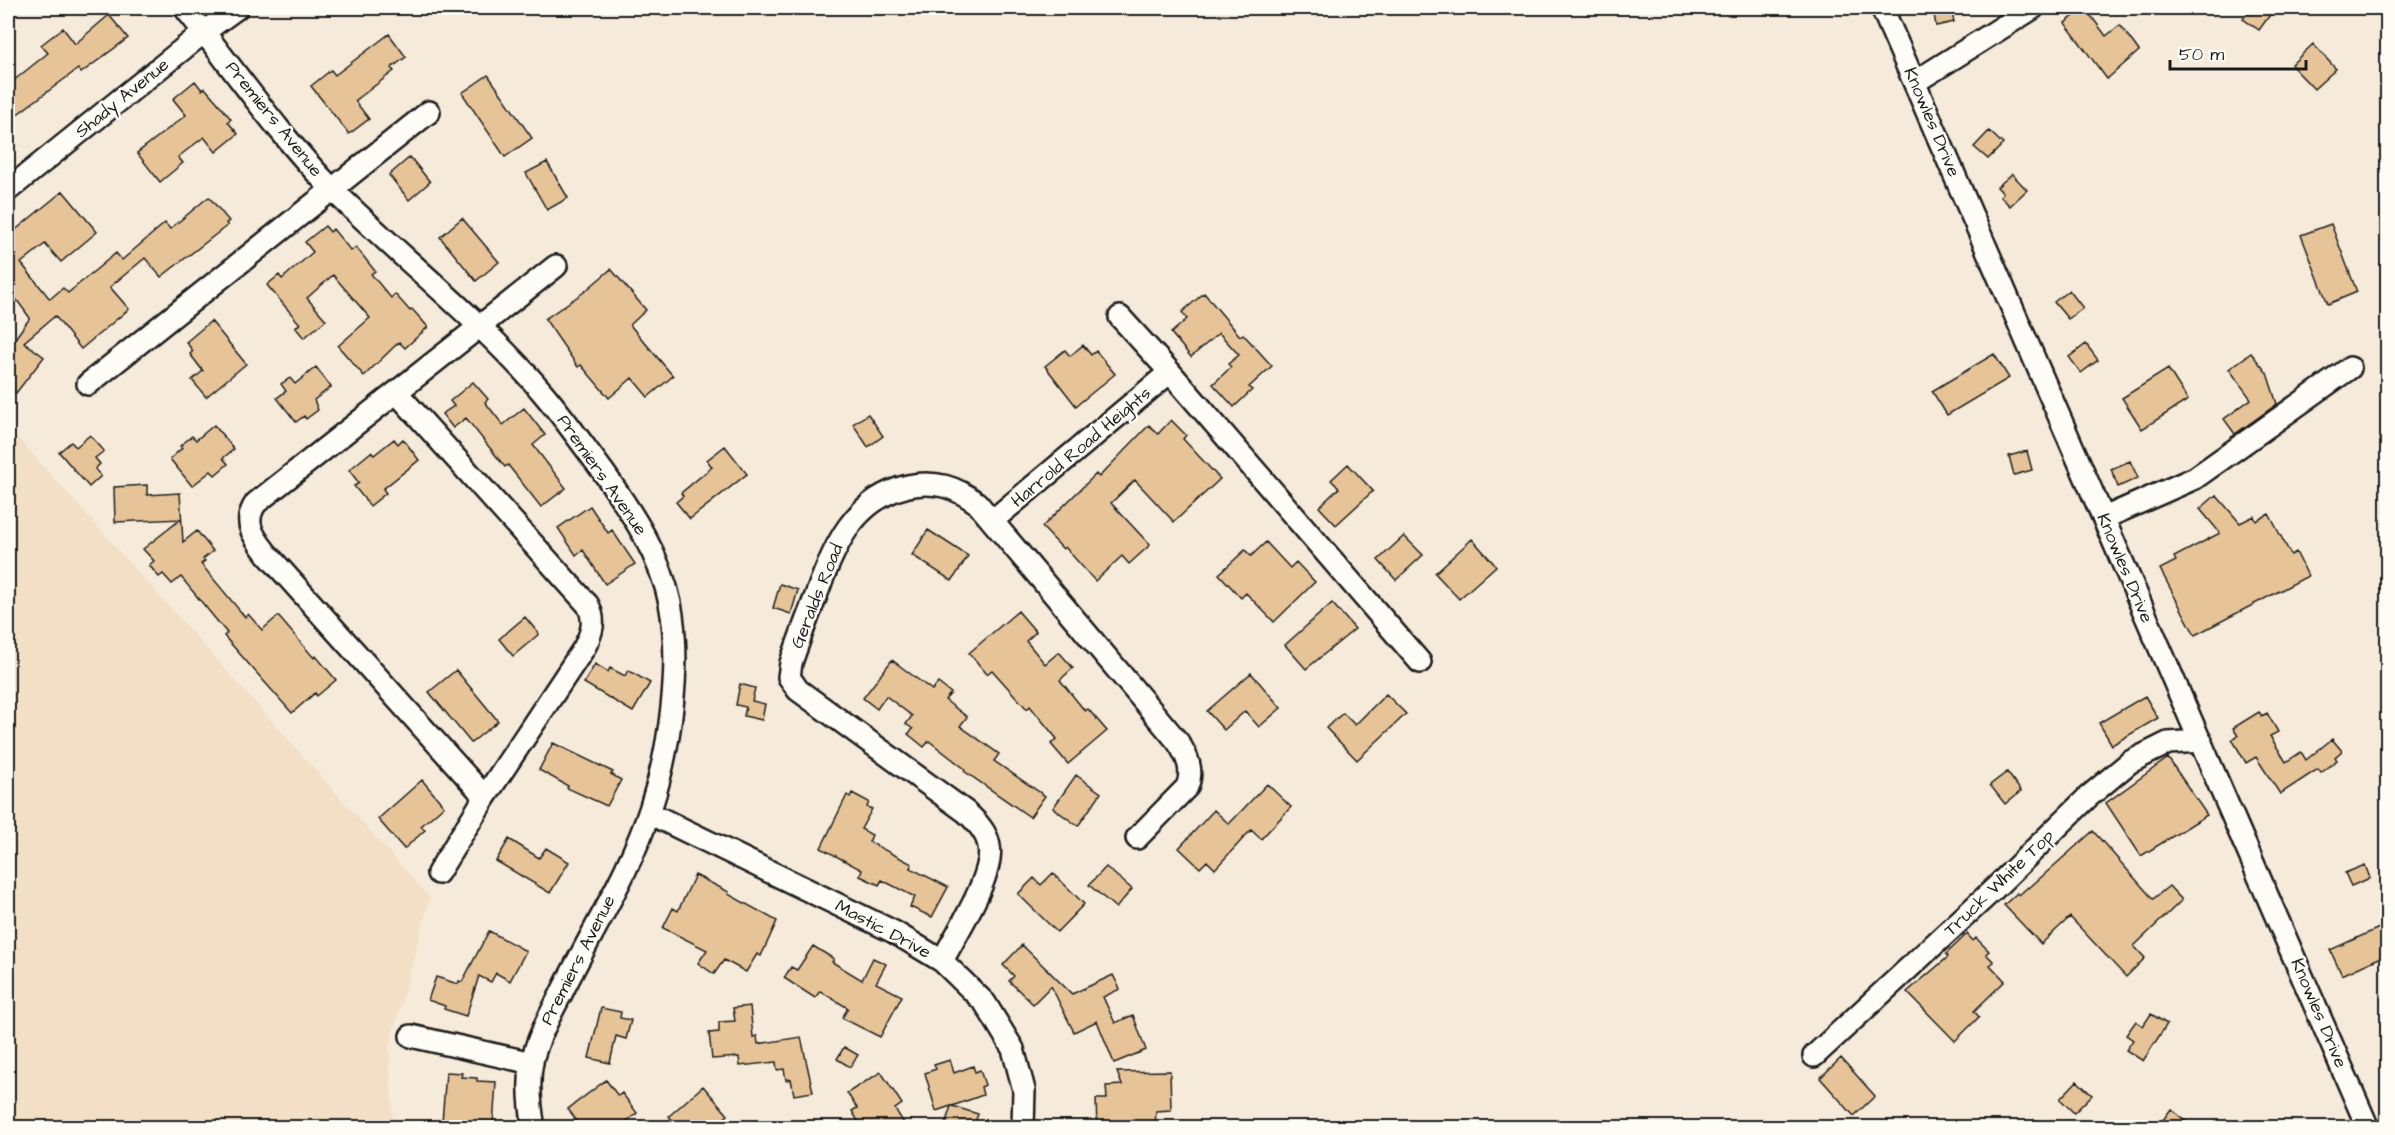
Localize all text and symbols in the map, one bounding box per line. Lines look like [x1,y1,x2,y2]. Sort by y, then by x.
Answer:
scale bar [2170,33,2306,71]
text: 50 m [2179,42,2224,67]
street label: Shady Avenue [70,52,175,145]
street label: Premiers Avenue [220,56,329,182]
street label: Knowles Drive [1898,63,1966,181]
street label: Harrold Road Heights [1006,381,1157,514]
street label: Premiers Avenue [551,410,653,541]
street label: Knowles Drive [2091,509,2159,627]
street label: Geralds Road [785,540,849,652]
street label: Truck White Top [1938,824,2060,942]
street label: Premiers Avenue [535,891,622,1029]
street label: Mastic Drive [831,893,935,965]
street label: Knowles Drive [2285,954,2353,1072]

